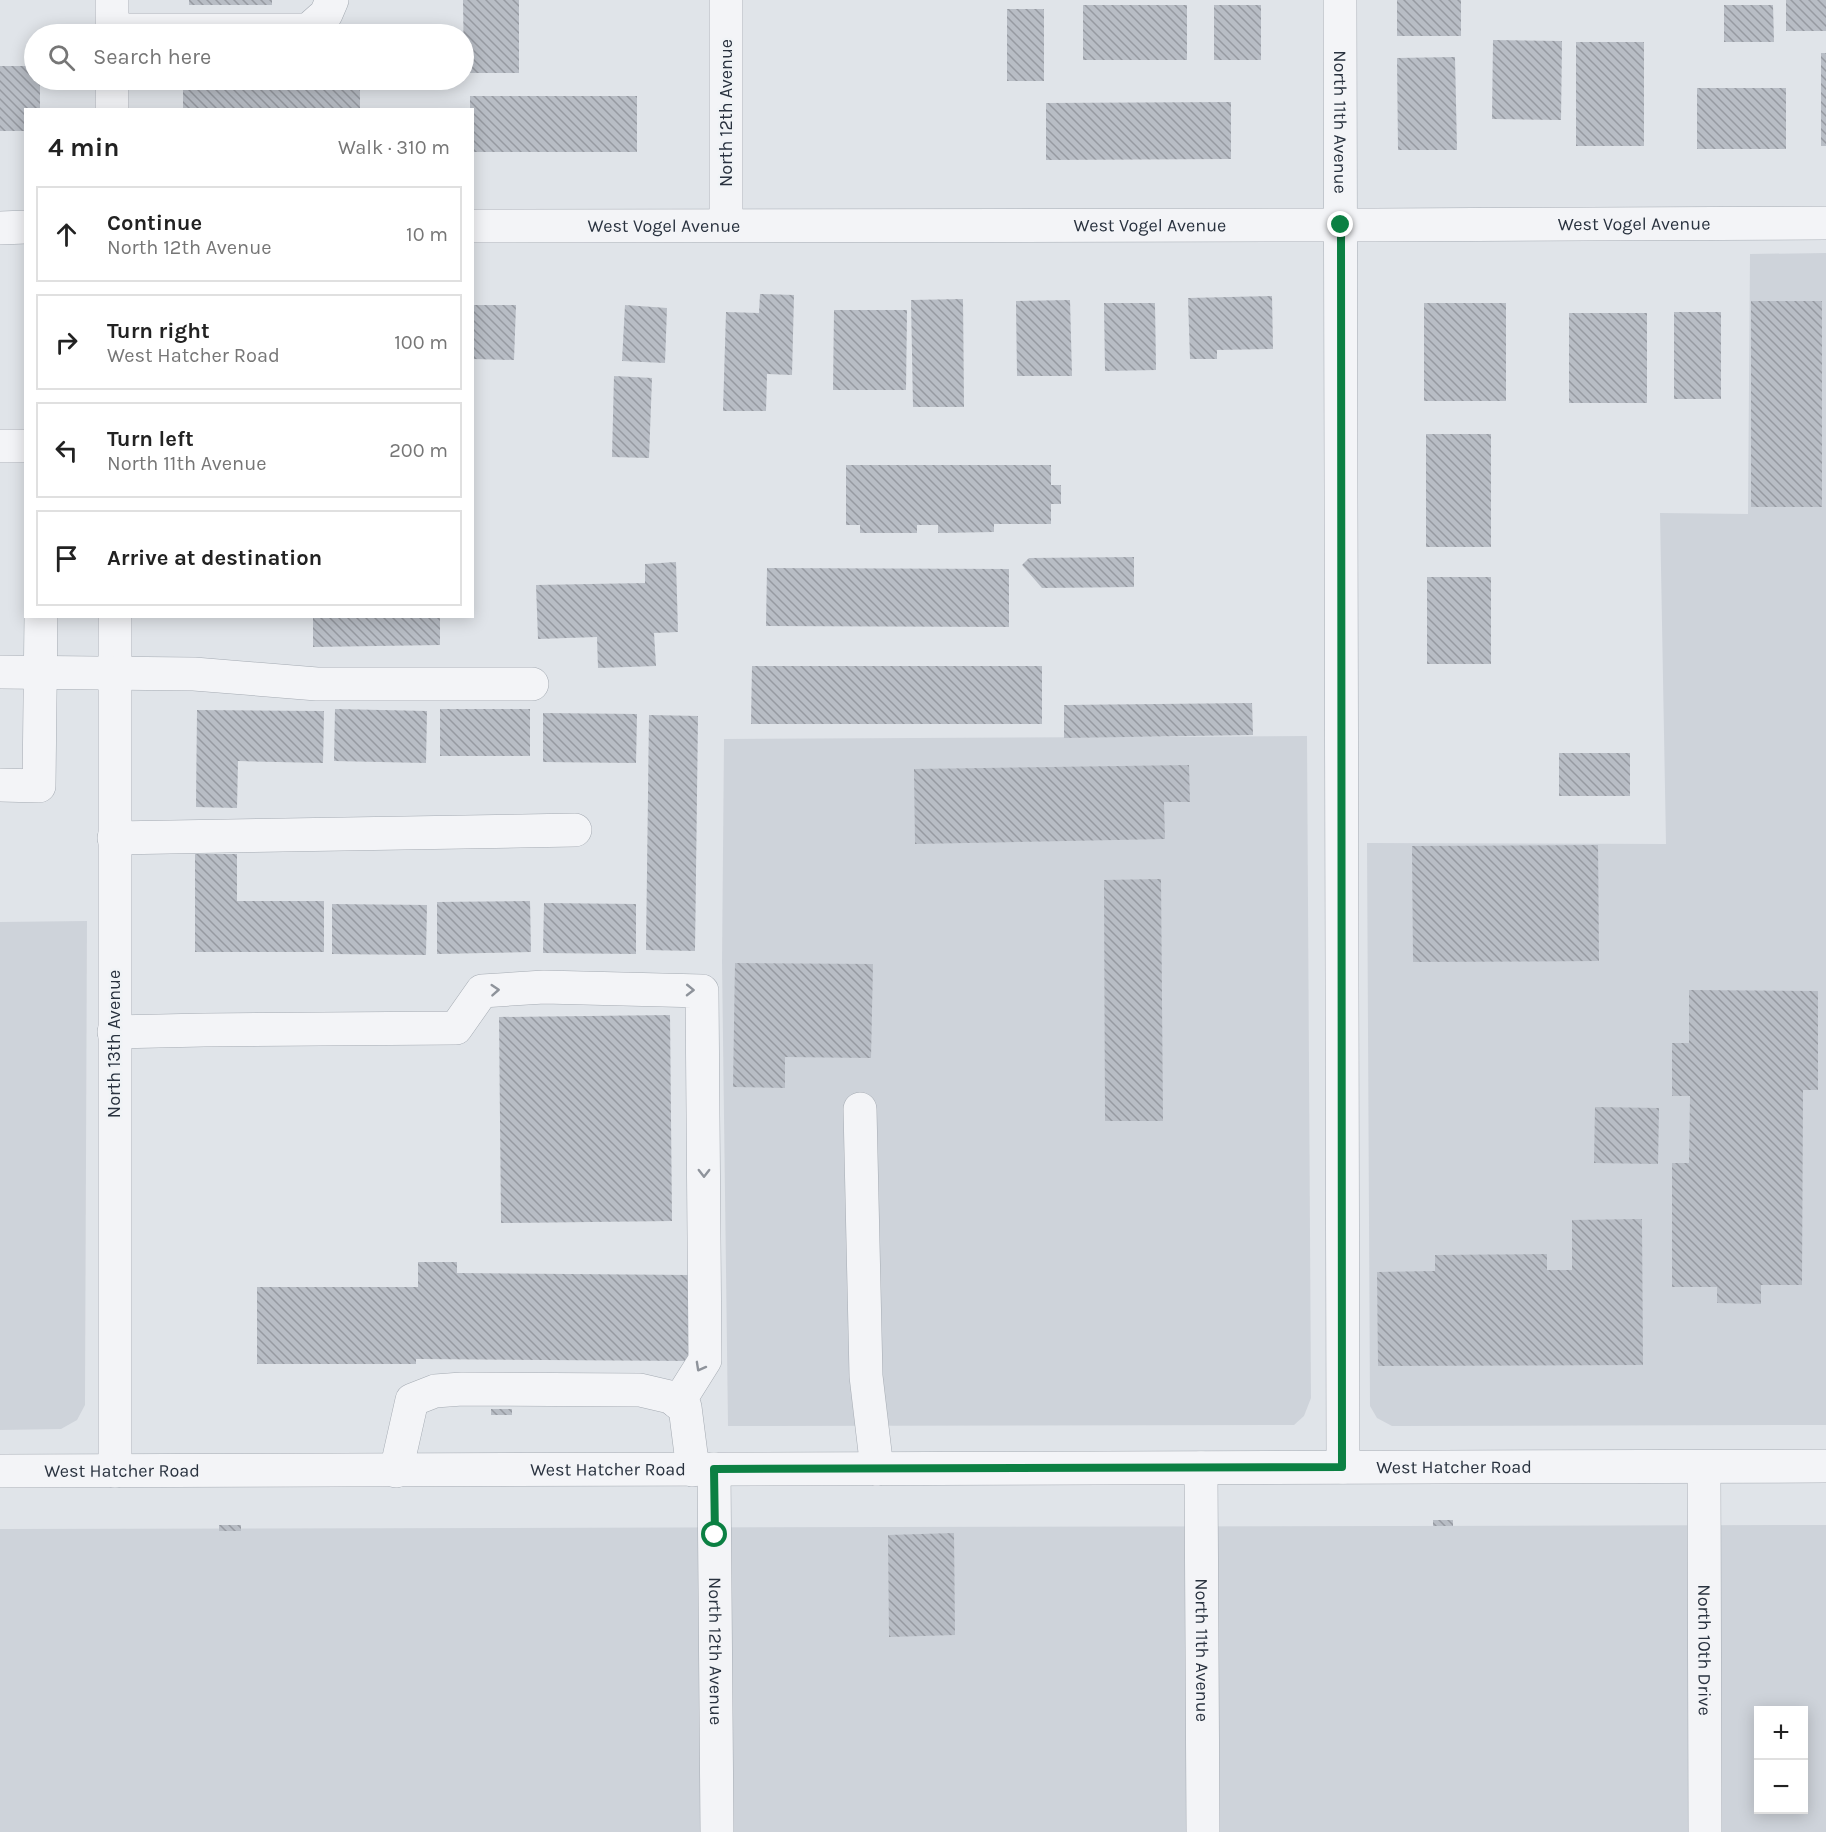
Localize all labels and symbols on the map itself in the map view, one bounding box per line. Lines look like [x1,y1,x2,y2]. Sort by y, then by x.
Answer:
street label: North 12th Avenue [715,39,737,187]
street label: North 11th Avenue [1329,50,1351,194]
route end [1327,211,1353,237]
street label: West Vogel Avenue [1558,213,1710,235]
street label: West Vogel Avenue [1074,214,1226,236]
street label: West Vogel Avenue [588,215,740,237]
street label: North 13th Avenue [103,970,125,1118]
one-way arrow [491,984,500,997]
one-way arrow [686,984,695,997]
one-way arrow [698,1169,710,1178]
one-way arrow [696,1361,707,1371]
street label: West Hatcher Road [1376,1456,1532,1478]
street label: West Hatcher Road [530,1458,686,1481]
street label: West Hatcher Road [44,1459,200,1482]
route start [701,1521,727,1547]
street label: North 12th Avenue [704,1577,727,1725]
street label: North 11th Avenue [1191,1578,1213,1722]
street label: North 10th Drive [1693,1584,1716,1716]

